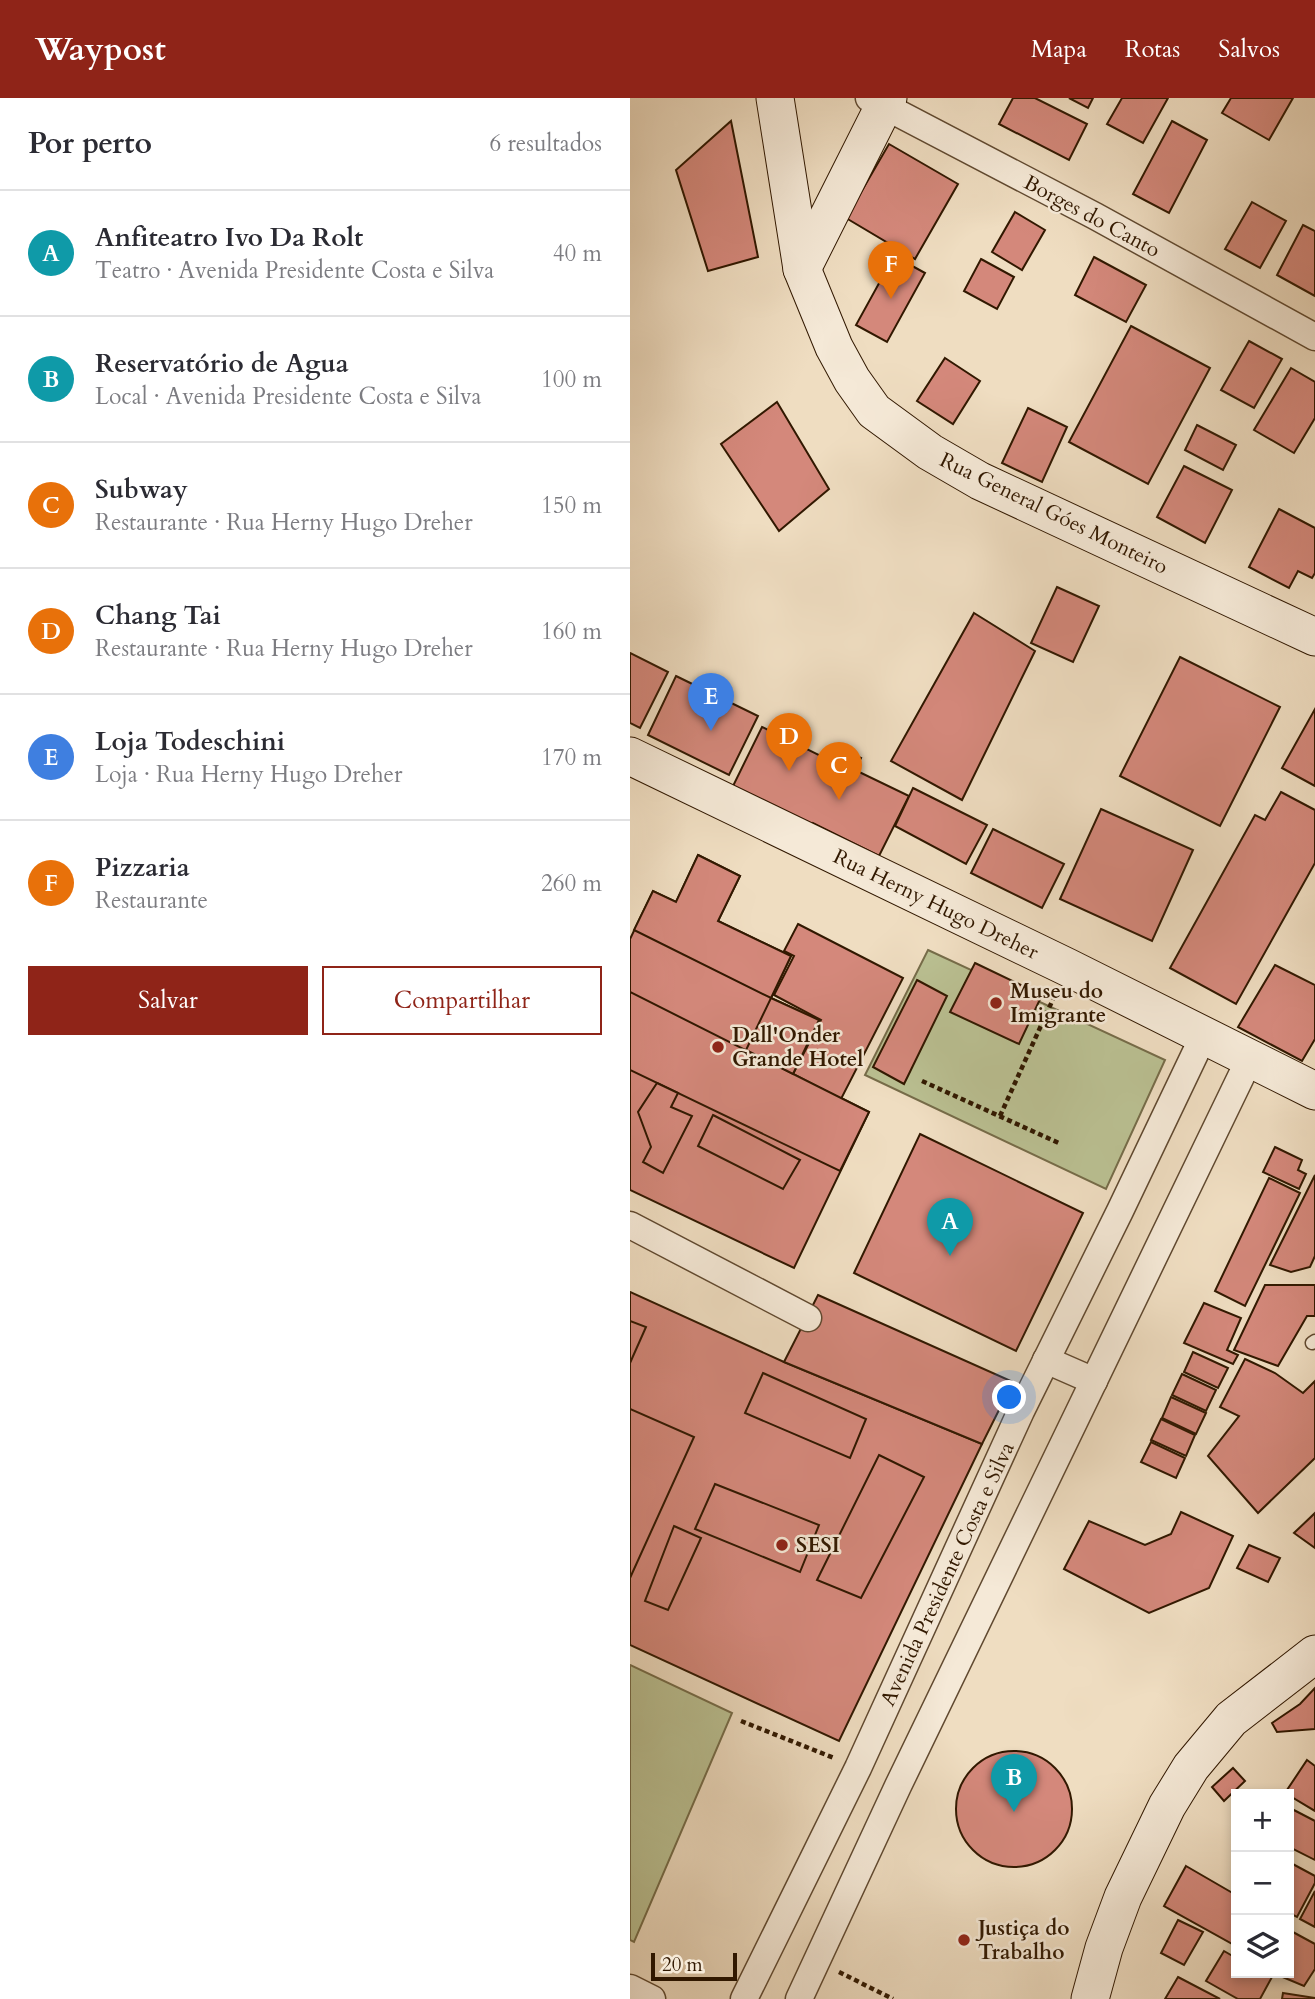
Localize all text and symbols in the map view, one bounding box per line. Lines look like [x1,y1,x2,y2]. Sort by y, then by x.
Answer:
text: Waypost [35,27,166,72]
text: Mapa [1031,33,1087,66]
text: Rotas [1125,33,1180,66]
text: Salvos [1218,33,1280,66]
text: Por perto [28,123,152,164]
text: 6 resultados [489,128,602,159]
street label: Borges do Canto [1019,168,1165,265]
text: Anfiteatro Ivo Da Rolt [95,220,363,255]
text: A [42,238,60,269]
text: 40 m [553,238,602,269]
pin: F [868,241,914,299]
text: Teatro · Avenida Presidente Costa e Silva [95,255,494,286]
text: Reservatório de Agua [95,346,349,381]
text: B [43,364,59,395]
text: 100 m [541,364,602,395]
text: Local · Avenida Presidente Costa e Silva [95,381,482,412]
street label: Rua General Góes Monteiro [935,446,1173,581]
text: Subway [95,472,188,507]
text: C [42,490,60,521]
text: 150 m [541,490,602,521]
text: Restaurante · Rua Herny Hugo Dreher [95,507,473,538]
text: Chang Tai [95,598,221,633]
text: D [41,616,61,647]
text: 160 m [541,616,602,647]
text: Restaurante · Rua Herny Hugo Dreher [95,633,473,664]
pin: E [688,673,734,731]
pin: D [766,713,812,771]
text: Loja Todeschini [95,724,285,759]
text: E [44,742,58,773]
text: 170 m [541,742,602,773]
pin: C [816,742,862,800]
text: Loja · Rua Herny Hugo Dreher [95,759,402,790]
street label: Rua Herny Hugo Dreher [828,842,1044,967]
text: Pizzaria [95,850,190,885]
text: F [44,868,58,899]
text: 260 m [541,868,602,899]
text: Restaurante [95,885,208,916]
button: Salvar [28,966,308,1035]
button: Compartilhar [322,966,602,1035]
place label: Museu do Imigrante [1010,977,1106,1030]
marker: Museu do Imigrante [988,995,1004,1011]
place label: Dall'Onder Grande Hotel [732,1021,863,1074]
marker: Dall'Onder Grande Hotel [710,1039,726,1055]
pin: A [927,1198,973,1256]
your location [992,1380,1026,1414]
street label: Avenida Presidente Costa e Silva [873,1437,1022,1711]
place label: SESI [796,1531,840,1560]
marker: SESI [774,1537,790,1553]
pin: B [991,1754,1037,1812]
map controls [1231,1789,1294,1978]
button: + [1231,1789,1294,1852]
button: − [1231,1852,1294,1915]
place label: Justiça do Trabalho [975,1914,1070,1967]
button: layers [1231,1915,1294,1978]
marker: Justiça do Trabalho [956,1932,972,1948]
scale bar [651,1950,737,1982]
text: 20 m [662,1952,703,1978]

